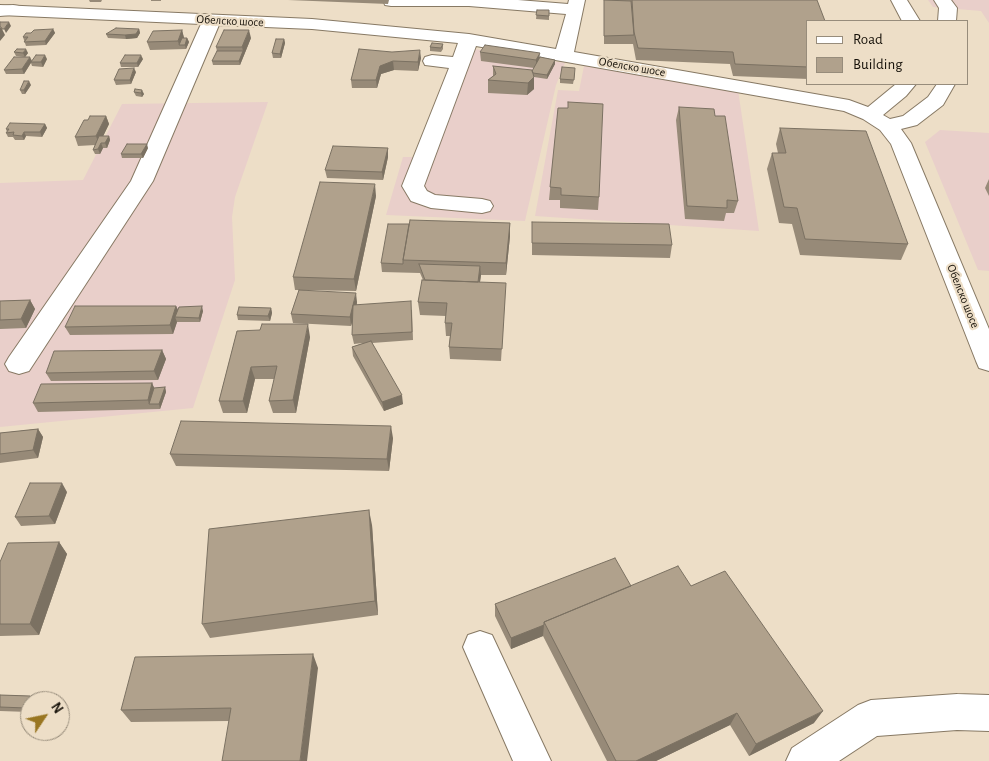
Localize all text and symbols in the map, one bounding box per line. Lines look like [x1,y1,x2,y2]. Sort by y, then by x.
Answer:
street label: Обелско шосе [196,12,264,30]
legend [806,20,969,85]
text: Road [853,32,883,47]
street label: Обелско шосе [597,54,667,80]
text: Building [853,57,903,72]
street label: Обелско шосе [944,262,982,330]
north arrow [20,691,70,741]
text: N [48,700,65,716]

